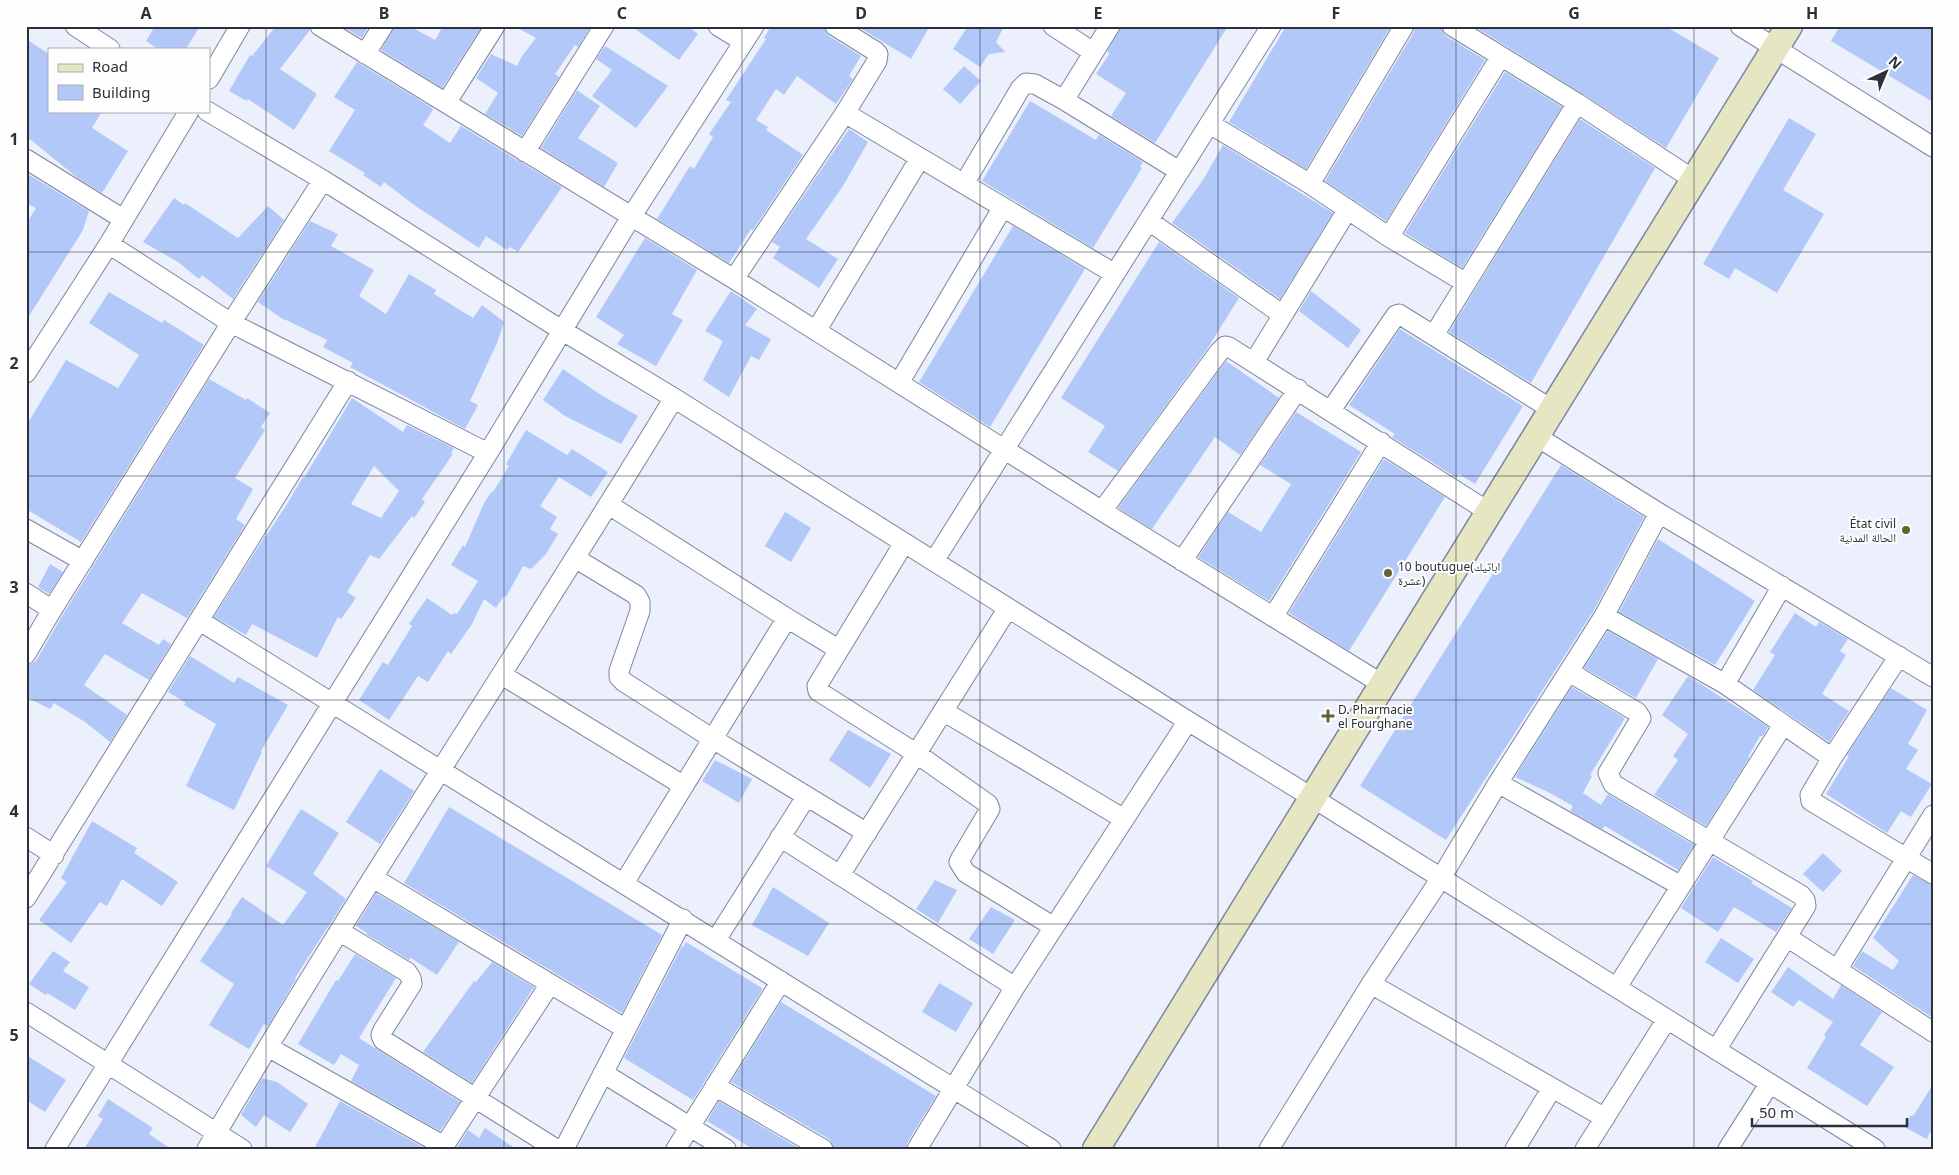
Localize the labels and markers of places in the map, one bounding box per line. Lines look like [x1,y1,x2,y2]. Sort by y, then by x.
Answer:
place label: État civil الحالة المدنية [1839,515,1896,546]
marker: État civil الحالة المدنية [1900,524,1912,536]
place label: 10 boutugue(اباتيك عشرة) [1398,558,1500,589]
marker: 10 boutugue(اباتيك عشرة) [1382,567,1394,579]
place label: D. Pharmacie el Fourghane [1338,701,1413,732]
marker: D. Pharmacie el Fourghane [1322,710,1334,722]

